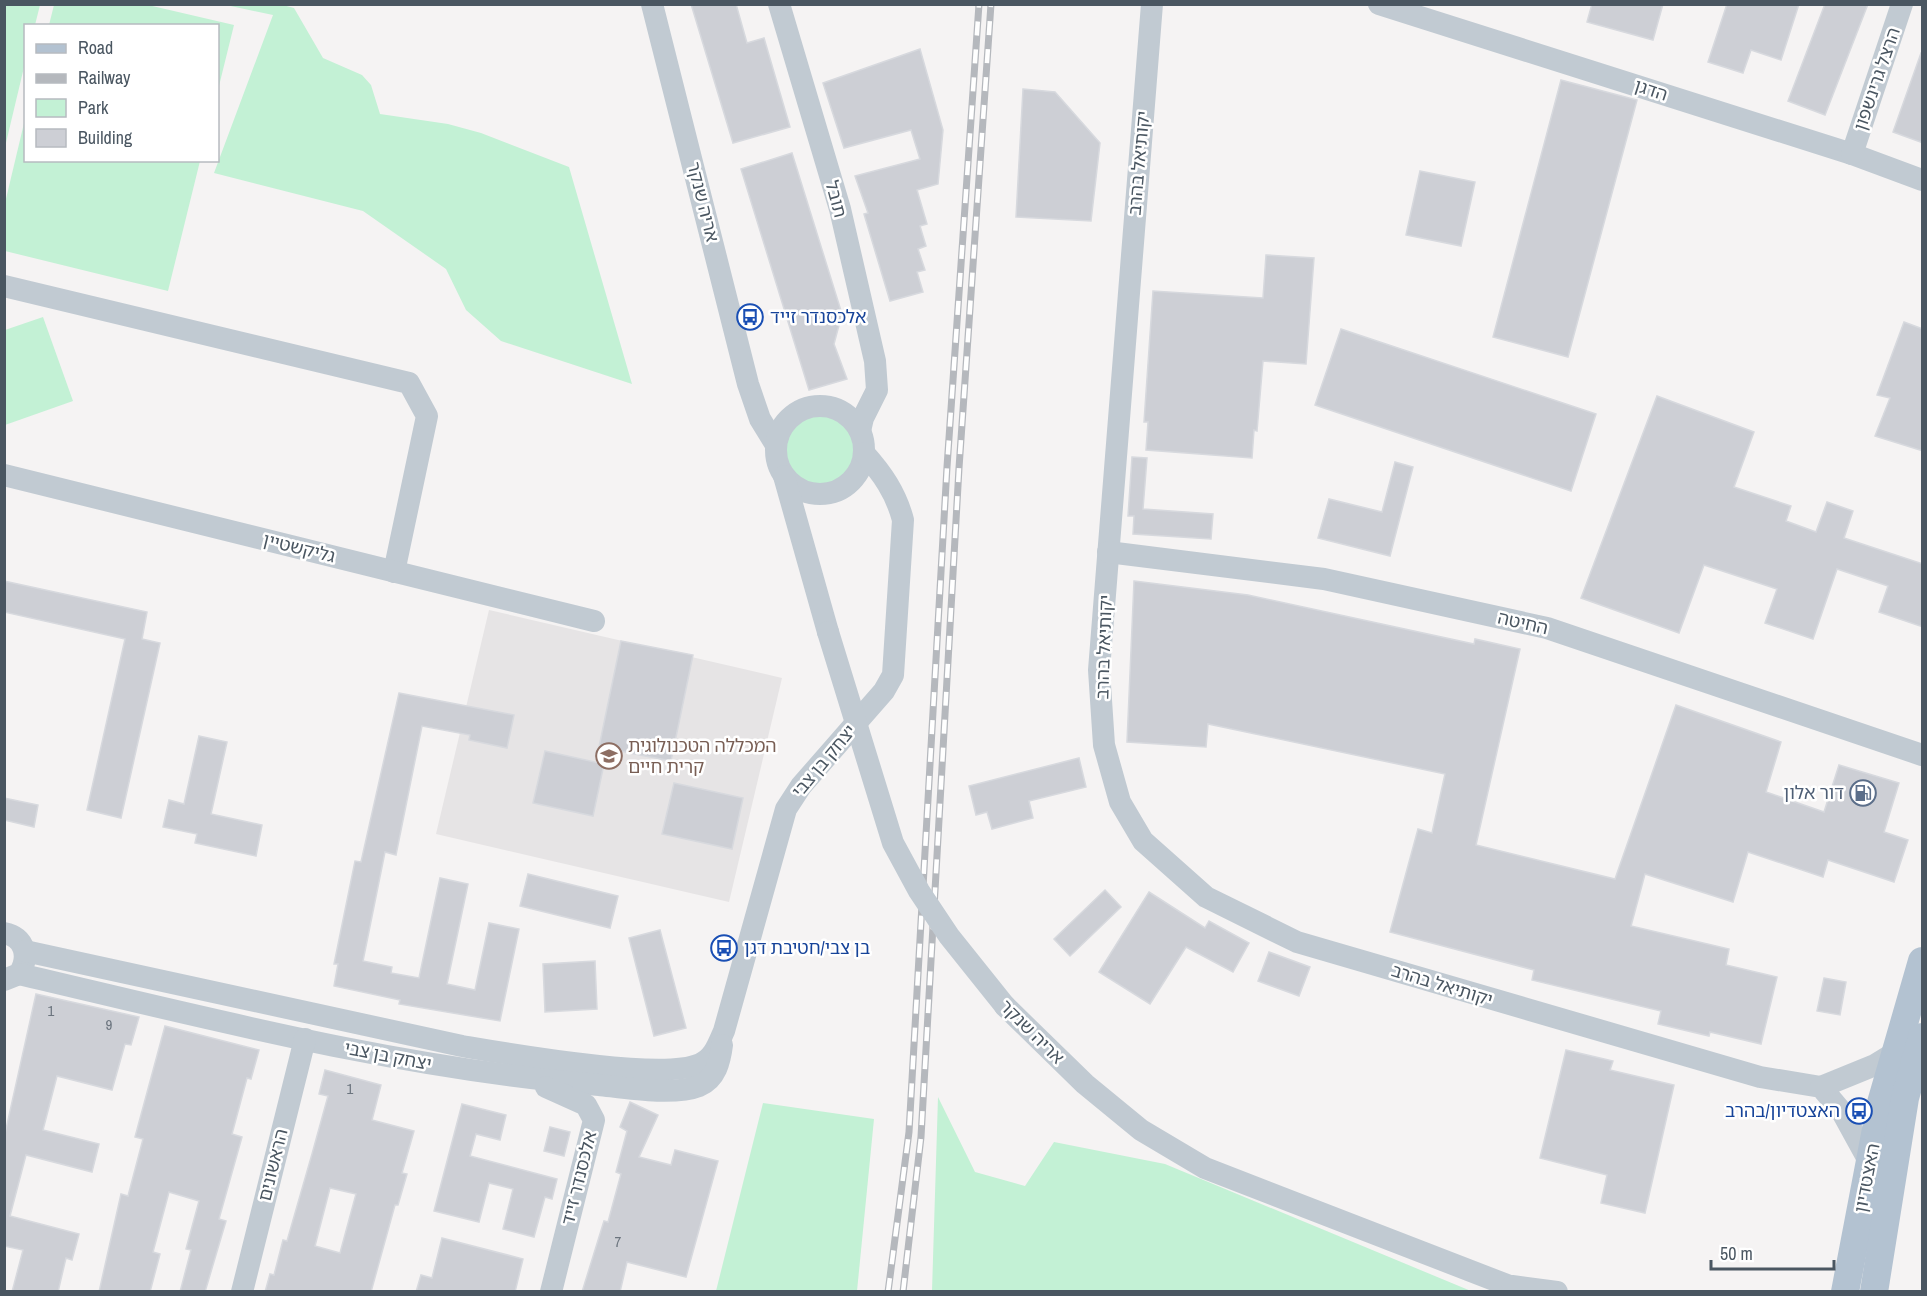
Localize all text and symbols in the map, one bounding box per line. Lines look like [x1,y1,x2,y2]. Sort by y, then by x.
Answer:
legend [24,24,219,162]
street label: הרצל גרינשפון [1847,24,1906,134]
text: Road [78,35,113,60]
text: Railway [78,65,131,90]
street label: הדגן [1631,72,1671,107]
text: Park [78,95,109,120]
street label: יקותיאל בהרב [1121,110,1156,216]
text: Building [78,125,133,150]
street label: אריה שנקר [681,159,726,245]
street label: תובל [820,178,853,220]
bus stop icon: אלכסנדר זייד [735,302,765,332]
place label: אלכסנדר זייד [770,304,867,329]
street label: גליקשטיין [260,526,338,569]
street label: יקותיאל בהרב [1089,594,1118,700]
street label: החיטה [1495,605,1551,640]
street label: יצחק בן צבי [786,719,862,802]
place label: המכללה הטכנולוגית קרית חיים [628,733,777,779]
school or university icon: המכללה הטכנולוגית קרית חיים [594,741,624,771]
fuel station icon: דור אלון [1848,778,1878,808]
place label: דור אלון [1784,780,1844,805]
bus stop icon: בן צבי/חטיבת דגן [709,933,739,963]
place label: בן צבי/חטיבת דגן [744,935,870,960]
street label: יקותיאל בהרב [1388,957,1496,1012]
street label: אריה שנקר [995,994,1070,1069]
house number: 1 [48,1000,55,1021]
house number: 9 [106,1014,113,1035]
street label: יצחק בן צבי [342,1035,434,1076]
house number: 1 [347,1078,354,1099]
bus stop icon: האצטדיון/בהרב [1844,1096,1874,1126]
place label: האצטדיון/בהרב [1725,1098,1840,1123]
street label: הראשונים [251,1126,294,1204]
street label: אלכסנדר זייד [555,1128,602,1228]
street label: האצטדיון [1848,1141,1885,1215]
house number: 7 [615,1231,622,1252]
scale bar [1711,1233,1834,1271]
text: 50 m [1720,1241,1753,1266]

